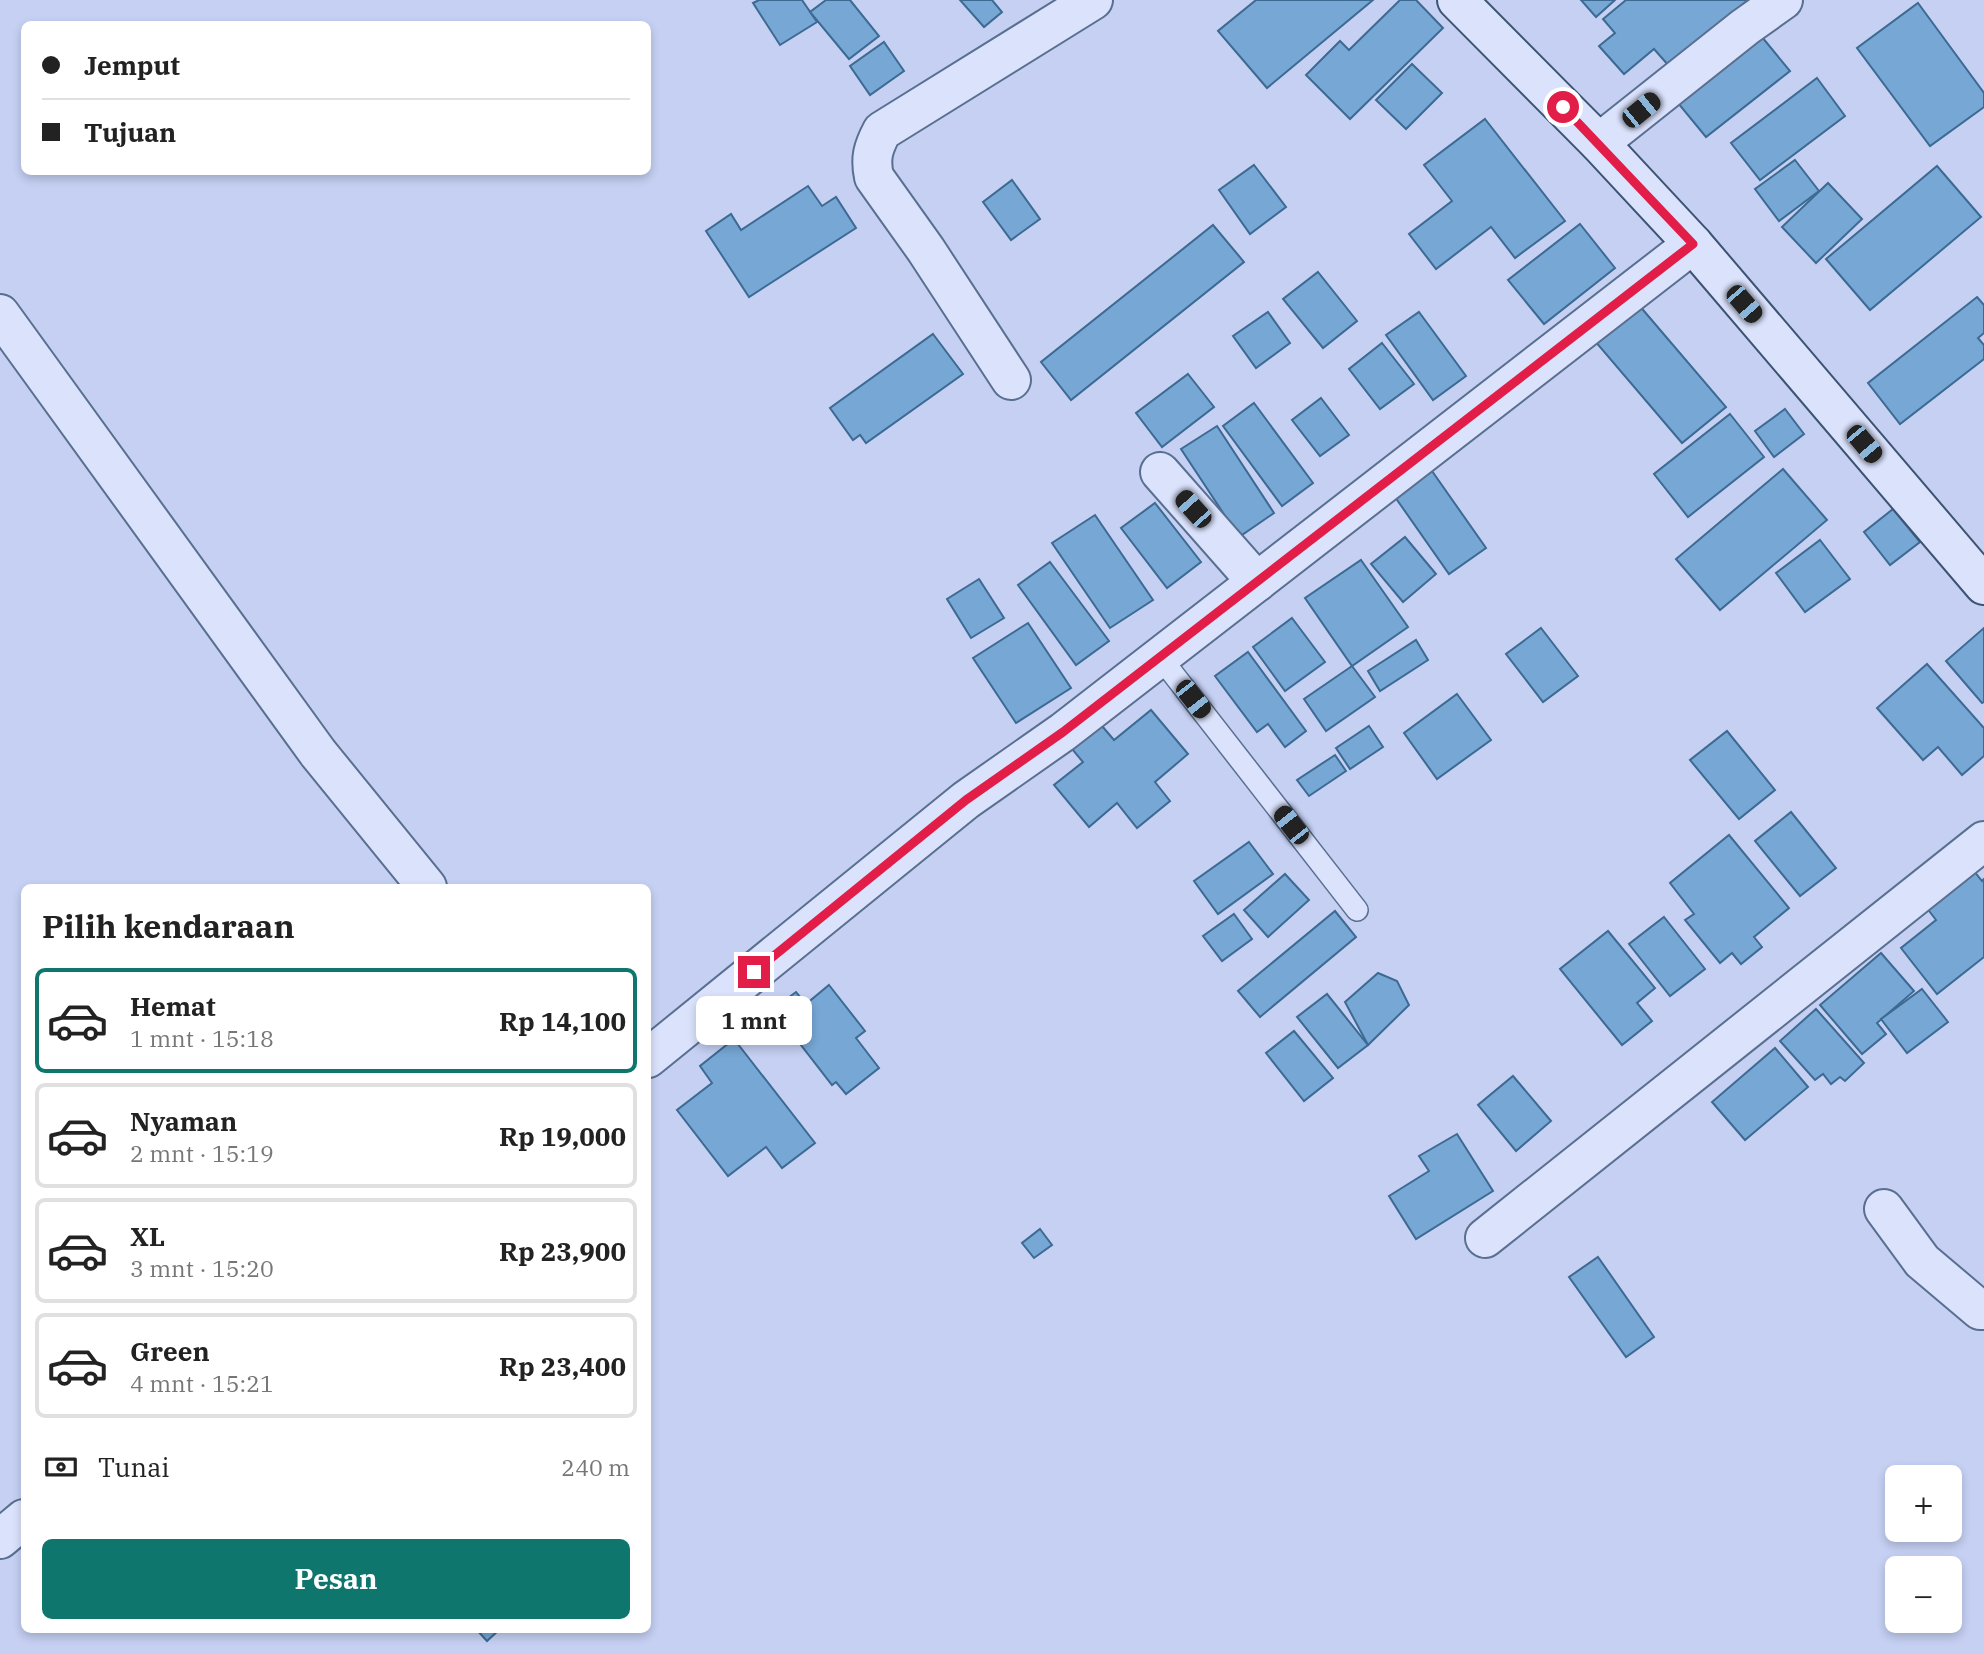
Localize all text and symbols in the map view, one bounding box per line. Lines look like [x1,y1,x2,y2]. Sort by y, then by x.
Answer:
text: Jemput [84,48,180,82]
car [1619,89,1664,131]
route start [1547,91,1579,123]
text: Tujuan [84,115,176,149]
car [1723,281,1766,327]
car [1843,421,1886,467]
car [1172,486,1215,532]
car [1172,676,1215,722]
car [1270,802,1313,848]
text: Pilih kendaraan [42,905,295,947]
route end [738,956,770,988]
icon: car [46,989,109,1052]
text: Hemat [130,989,216,1023]
callout: 1 mnt [696,996,812,1046]
text: Rp 14,100 [499,1004,626,1038]
text: 1 mnt [721,1005,787,1035]
text: 1 mnt · 15:18 [130,1023,274,1053]
icon: car [46,1104,109,1167]
text: Nyaman [130,1104,237,1138]
text: Rp 19,000 [499,1119,626,1153]
text: 2 mnt · 15:19 [130,1138,274,1168]
icon: car [46,1219,109,1282]
text: XL [130,1219,165,1253]
text: Rp 23,900 [499,1234,626,1268]
text: 3 mnt · 15:20 [130,1253,274,1283]
icon: car [46,1334,109,1397]
text: Green [130,1334,210,1368]
text: Rp 23,400 [499,1349,626,1383]
text: 4 mnt · 15:21 [130,1368,274,1398]
icon: cash [42,1448,80,1486]
text: Tunai [98,1450,170,1484]
text: 240 m [561,1452,630,1482]
map controls [1885,1465,1962,1633]
button: + [1885,1465,1962,1542]
button: Pesan [42,1539,630,1619]
button: − [1885,1556,1962,1633]

